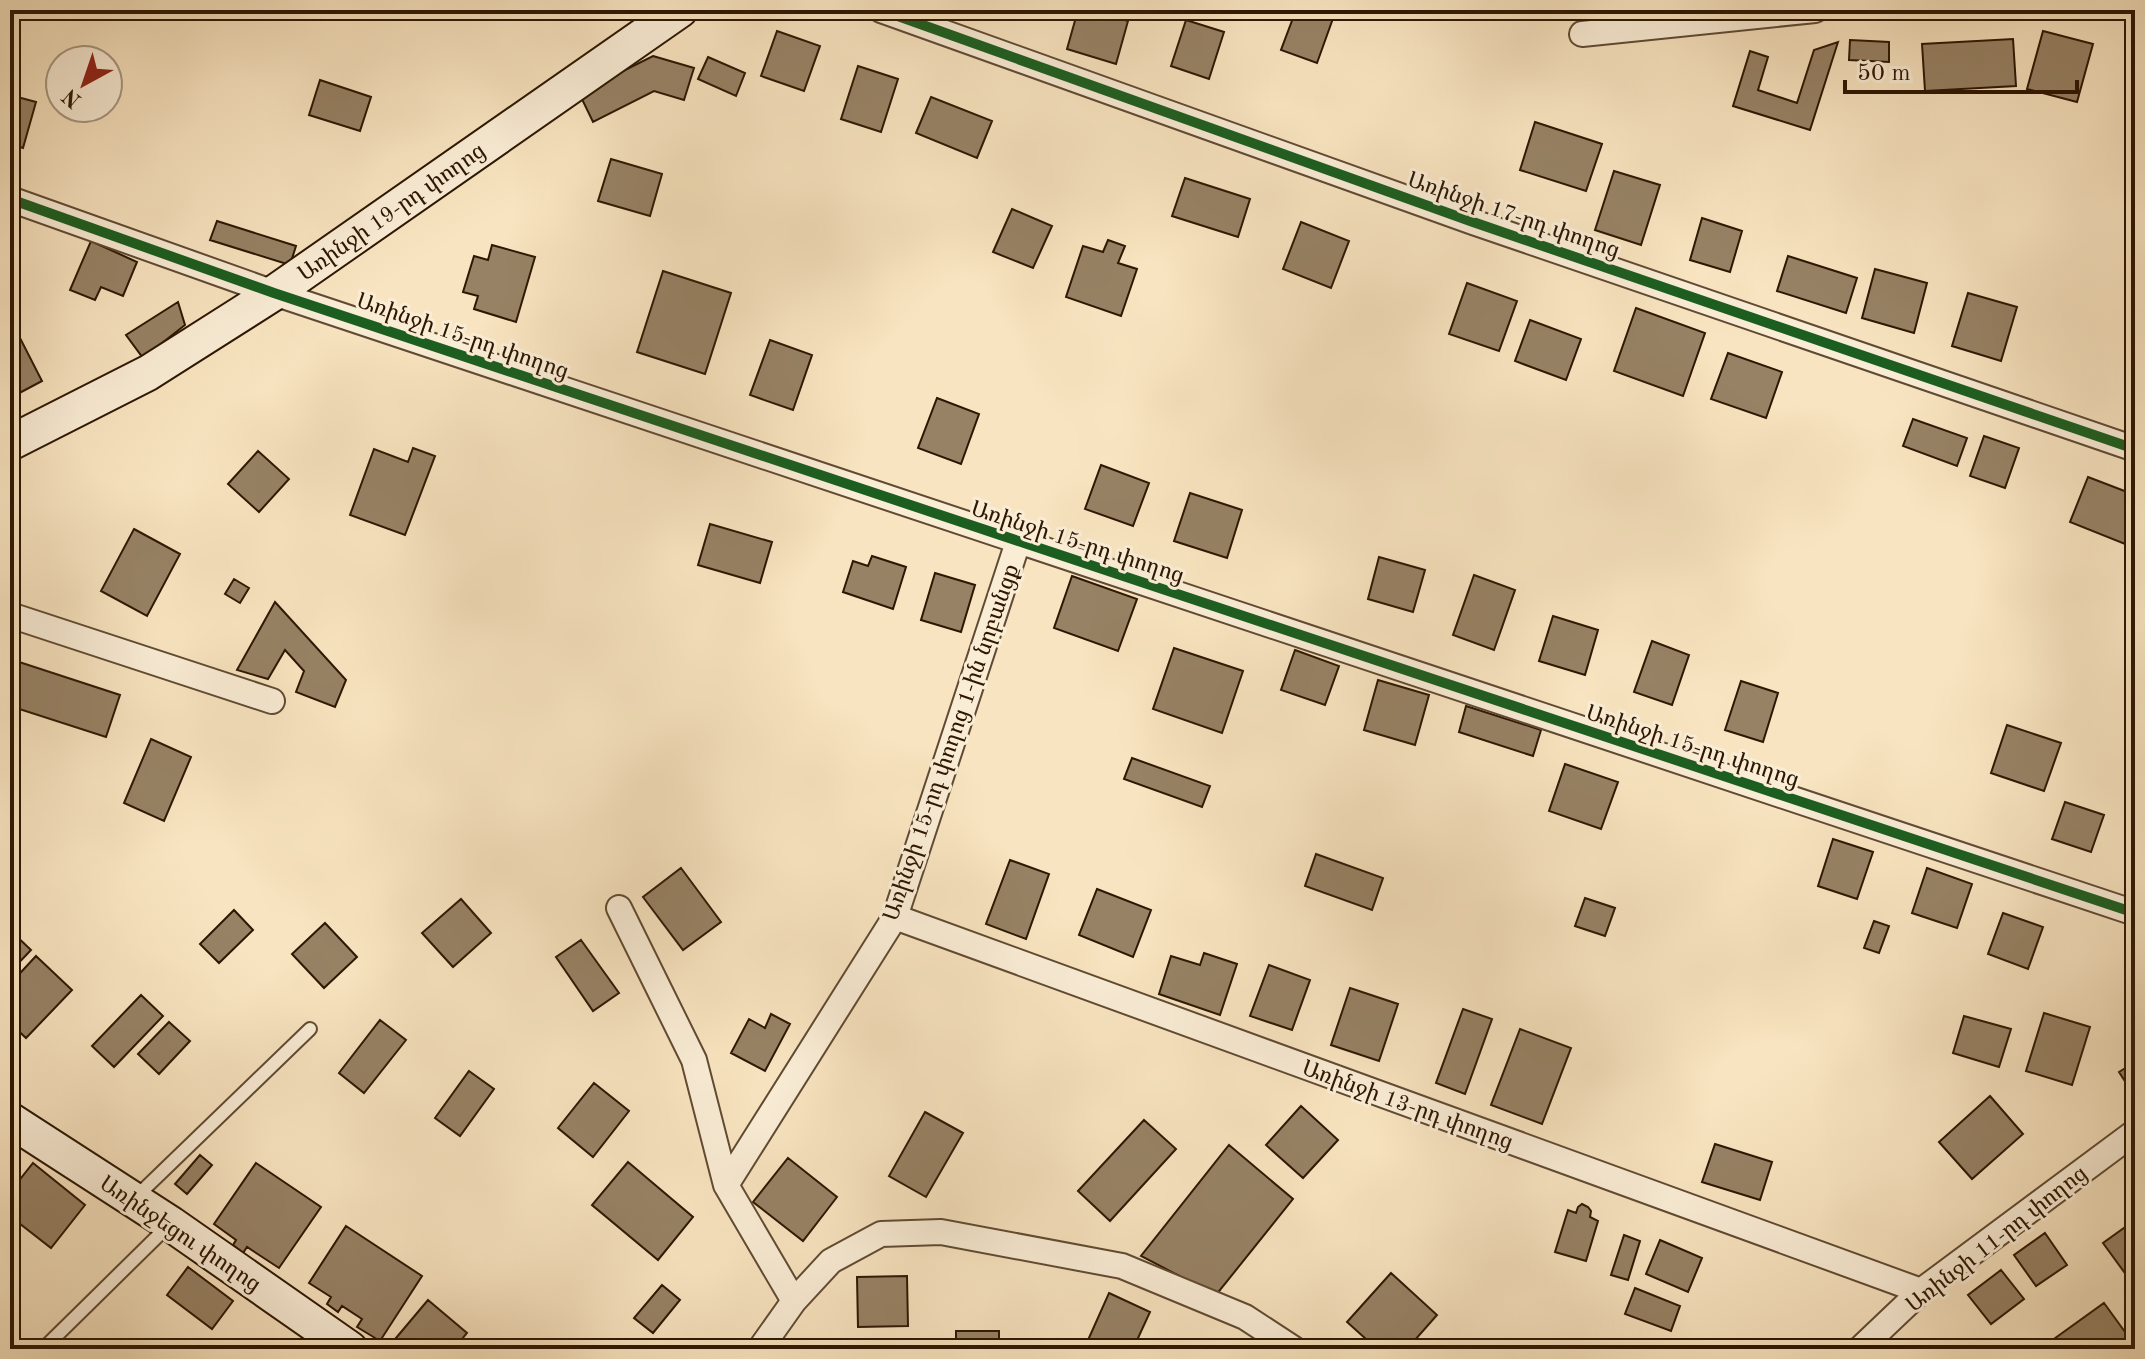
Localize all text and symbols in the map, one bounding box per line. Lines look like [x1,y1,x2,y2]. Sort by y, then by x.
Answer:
north arrow [44,44,124,124]
scale bar [1845,44,2077,94]
text: 50 m [1857,62,1911,86]
text: N [59,84,86,112]
street label: Առինջի 19-րդ փողոց [295,140,490,286]
street label: Առինջի 17-րդ փողոց [1404,169,1622,263]
street label: Առինջի 15-րդ փողոց [353,290,571,384]
street label: Առինջի 15-րդ փողոց [968,498,1187,589]
street label: Առինջի 15-րդ փողոց 1-ին նրբանցք [880,562,1024,924]
street label: Առինջի 15-րդ փողոց [1583,702,1802,793]
street label: Առինջի 13-րդ փողոց [1299,1057,1516,1155]
street label: Առինջի 11-րդ փողոց [1903,1162,2092,1318]
street label: Առինջեցու փողոց [95,1173,264,1297]

